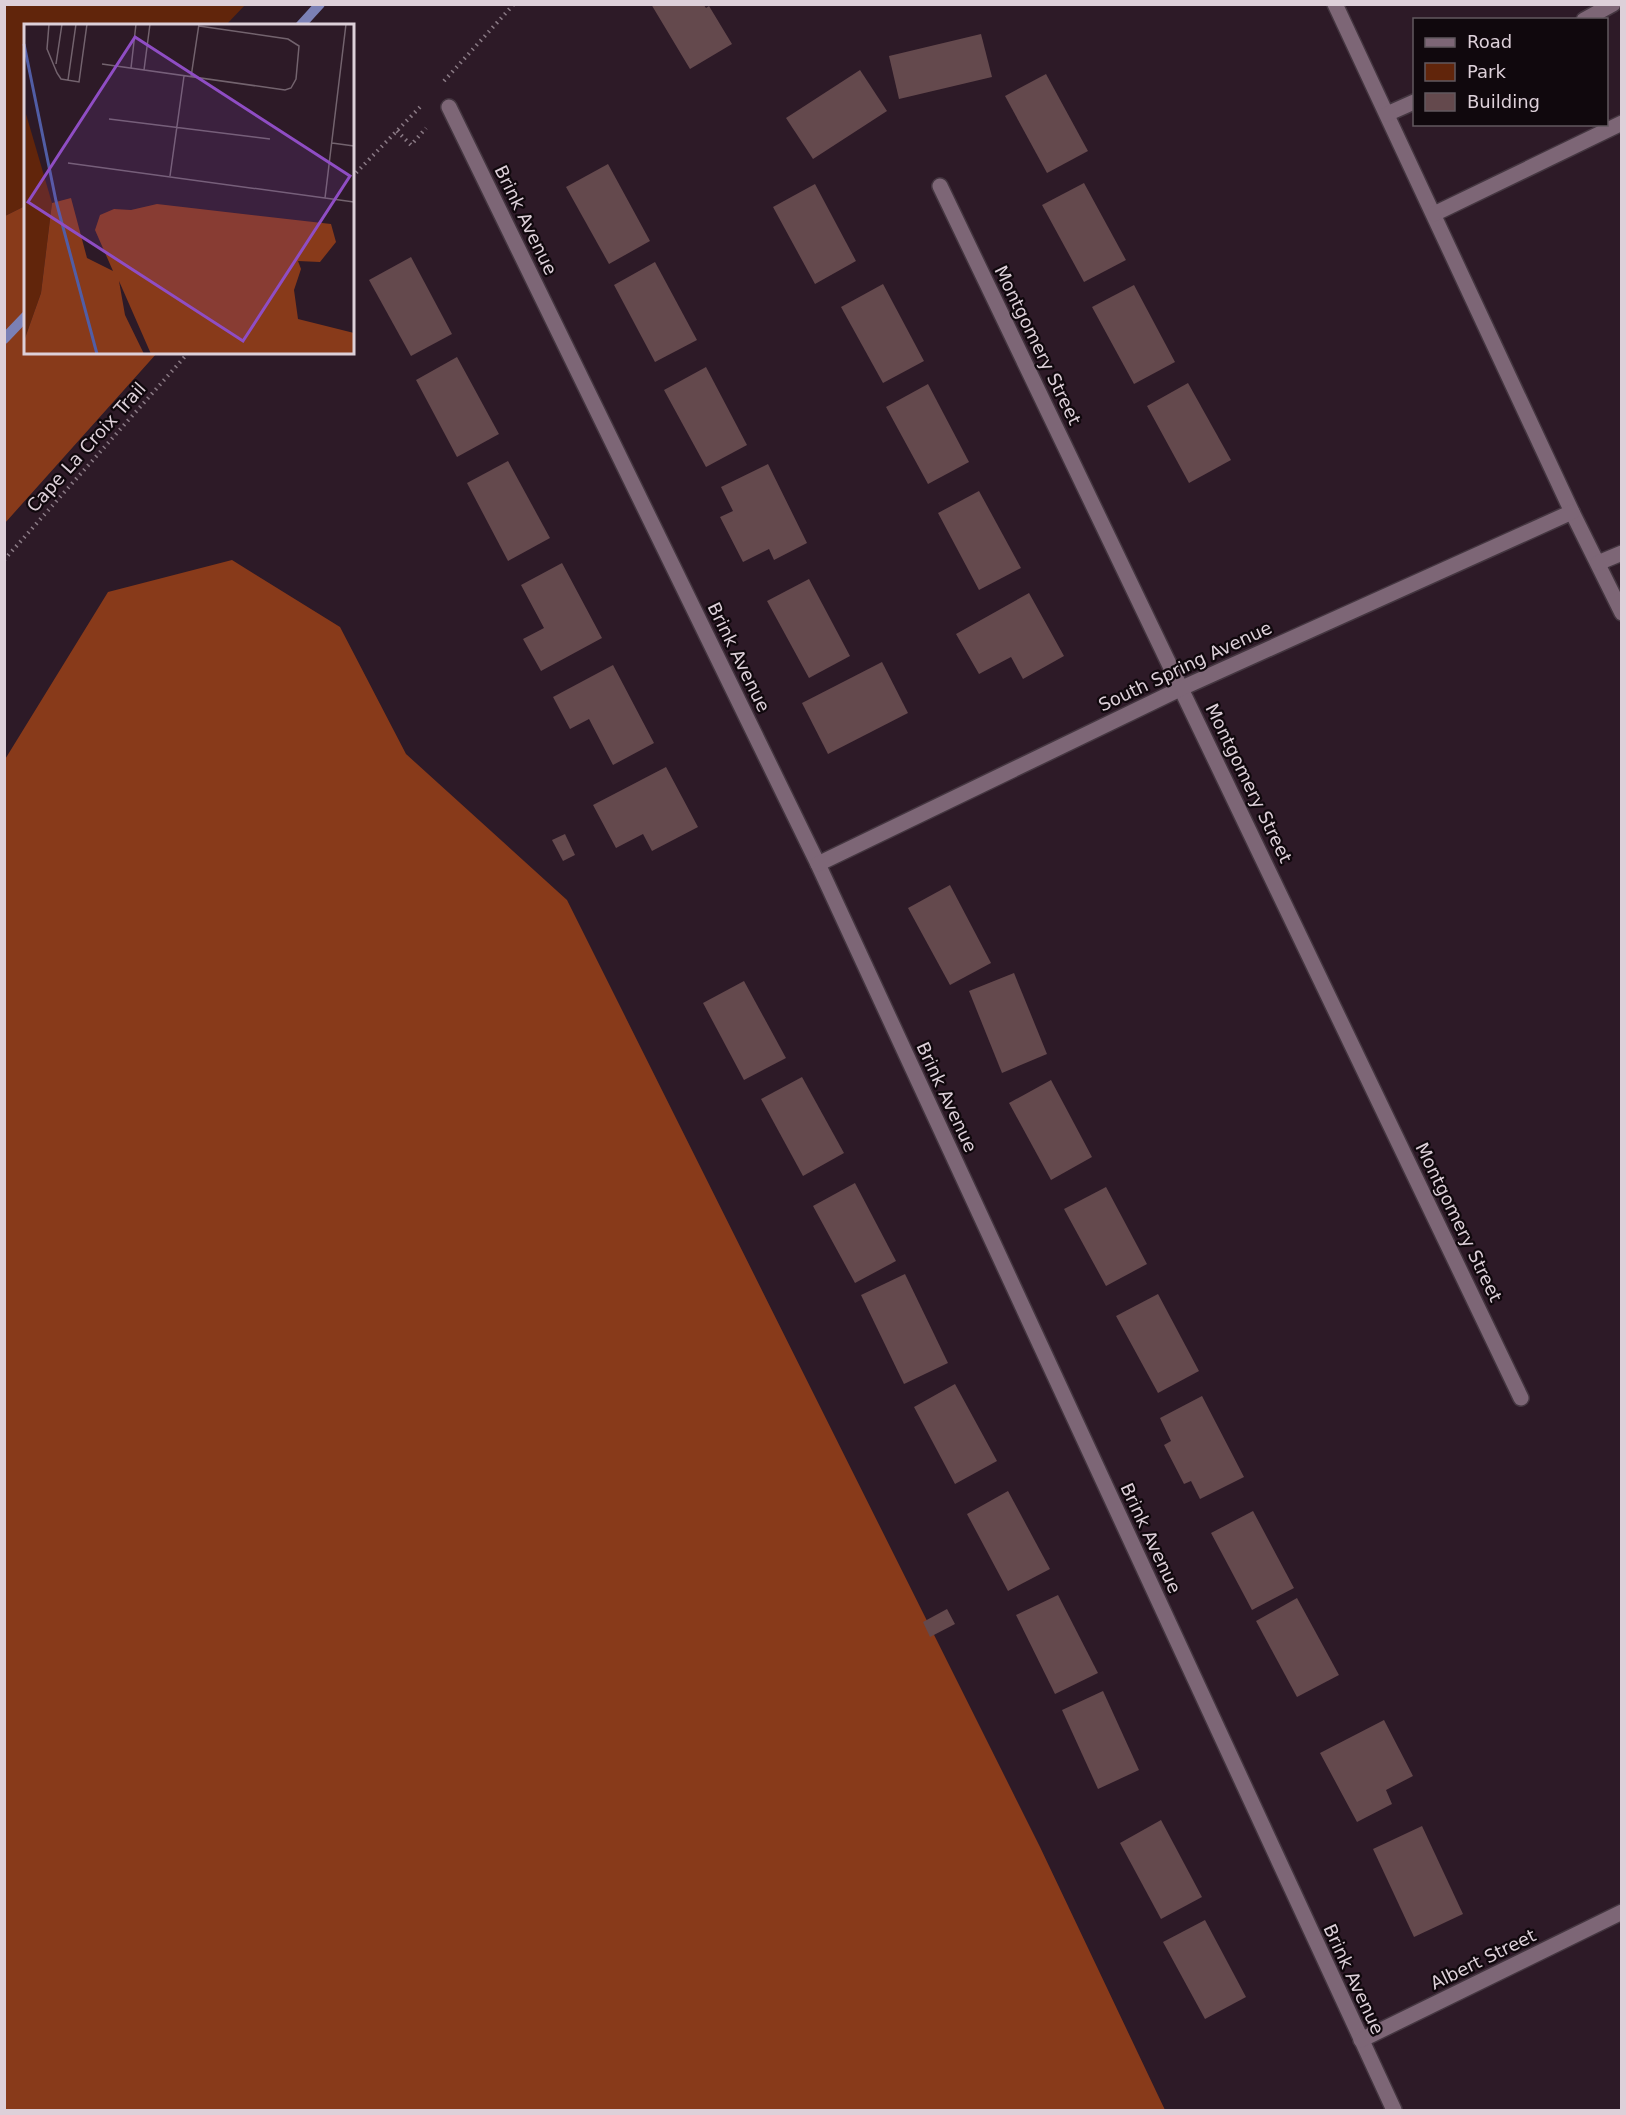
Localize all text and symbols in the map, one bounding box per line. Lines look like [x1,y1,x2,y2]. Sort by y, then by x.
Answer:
legend [1413,18,1608,126]
inset map [24,24,354,354]
text: Road [1467,31,1512,52]
text: Park [1467,61,1506,82]
text: Building [1467,91,1540,112]
street label: Brink Avenue [490,162,562,278]
street label: Montgomery Street [990,262,1086,428]
street label: Cape La Croix Trail [22,378,150,516]
street label: Brink Avenue [703,599,775,715]
street label: South Spring Avenue [1095,617,1275,715]
street label: Montgomery Street [1201,700,1297,866]
street label: Brink Avenue [912,1039,982,1155]
street label: Montgomery Street [1411,1139,1507,1305]
street label: Brink Avenue [1116,1480,1186,1596]
street label: Brink Avenue [1319,1921,1389,2037]
street label: Albert Street [1427,1924,1539,1994]

